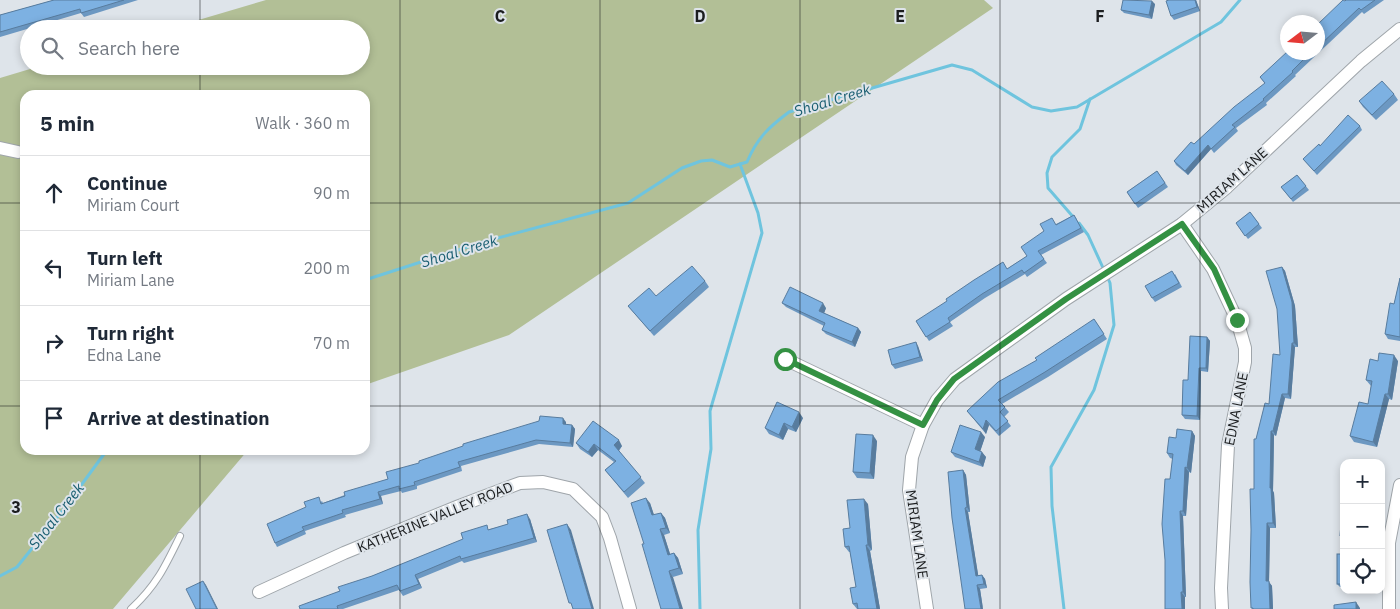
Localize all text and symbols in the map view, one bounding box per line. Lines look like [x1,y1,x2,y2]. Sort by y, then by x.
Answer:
text: C [495,6,505,26]
text: D [694,6,706,26]
text: E [895,6,905,26]
text: F [1095,6,1105,26]
north arrow [1280,15,1325,60]
search box [20,20,370,75]
icon: search [38,34,66,62]
text: Search here [78,36,180,60]
water label: Shoal Creek [791,79,873,121]
text: 5 min [40,109,95,137]
text: Walk · 360 m [255,113,350,133]
street label: MIRIAM LANE [1193,143,1271,217]
text: Continue [87,171,167,195]
icon: ahead [40,179,68,207]
text: 90 m [313,183,350,203]
text: Miriam Court [87,195,180,215]
water label: Shoal Creek [418,230,500,272]
text: Turn left [87,246,163,270]
icon: left [40,254,68,282]
text: 200 m [303,258,350,278]
text: Miriam Lane [87,270,175,290]
route end [1226,309,1249,332]
text: Turn right [87,321,174,345]
icon: right [40,329,68,357]
text: 70 m [313,333,350,353]
text: Edna Lane [87,345,161,365]
route start [774,348,797,371]
street label: EDNA LANE [1220,371,1252,447]
icon: arrive [40,404,68,432]
text: Arrive at destination [87,406,270,430]
map controls [1340,459,1385,594]
button: + [1340,459,1385,504]
street label: KATHERINE VALLEY ROAD [355,478,515,556]
water label: Shoal Creek [24,479,88,553]
street label: MIRIAM LANE [902,488,932,580]
text: 3 [11,497,21,517]
button: − [1340,504,1385,549]
button: locate [1340,549,1385,594]

